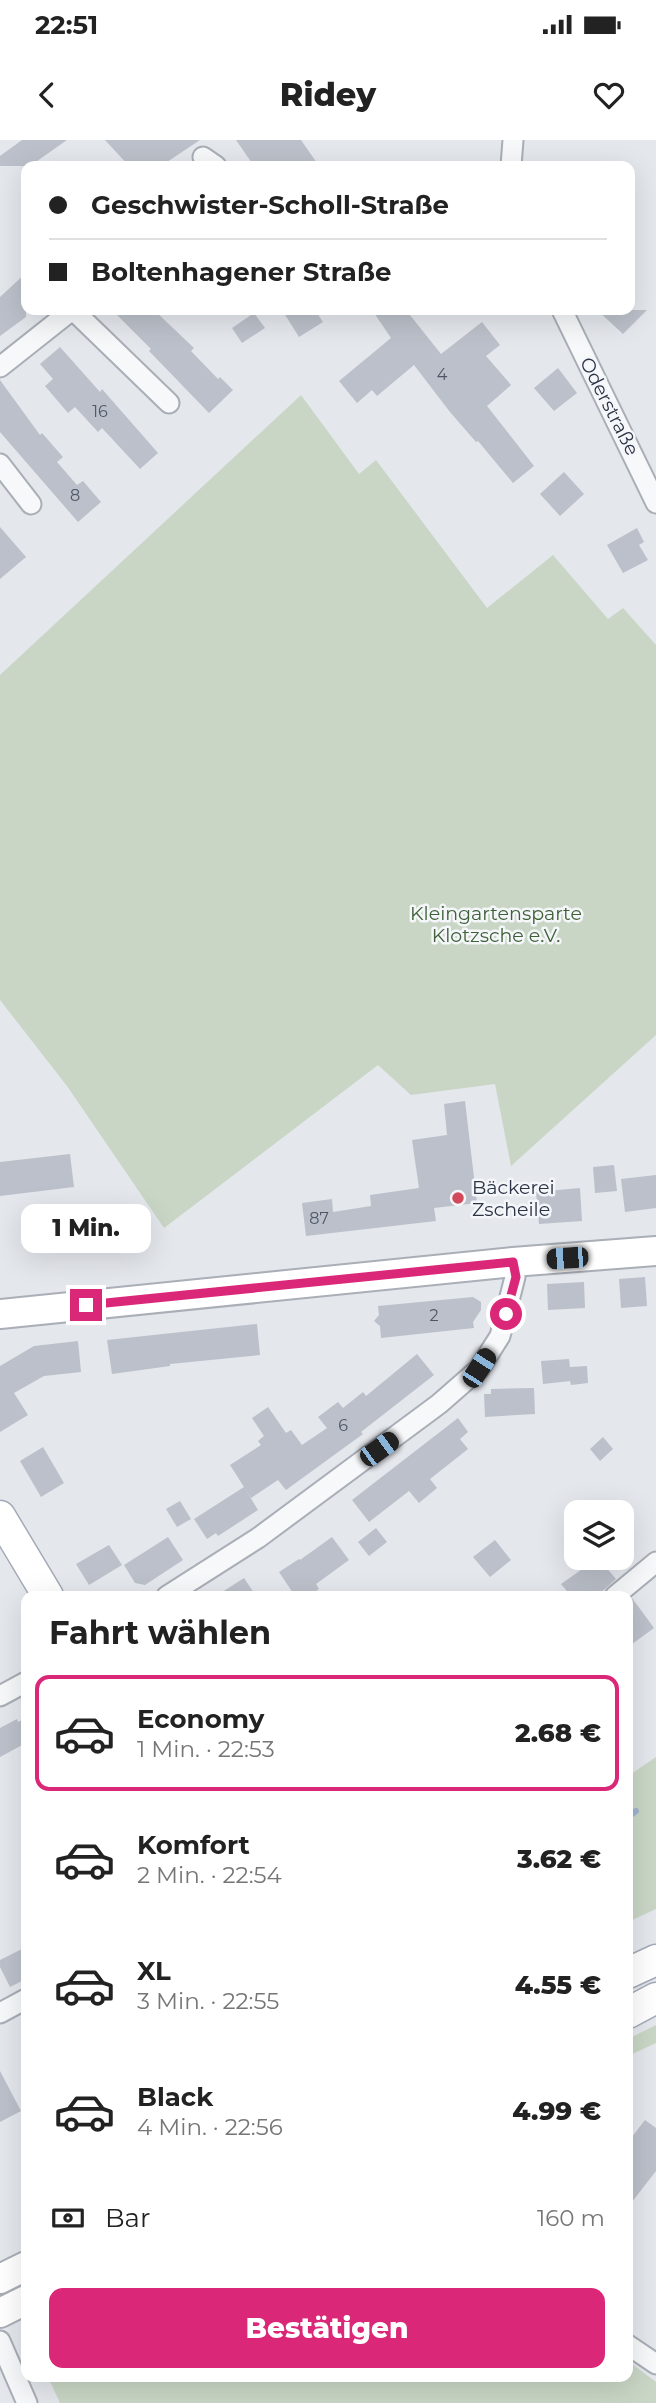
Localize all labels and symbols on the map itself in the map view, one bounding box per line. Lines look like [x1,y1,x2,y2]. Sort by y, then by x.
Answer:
street label: Oderstraße [575,353,644,459]
house number: 4 [437,365,448,384]
house number: 16 [92,402,108,421]
house number: 8 [70,486,80,505]
park label: Kleingartensparte Klotzsche e.V. [410,902,582,947]
place label: Bäckerei Zscheile [472,1176,555,1221]
marker: Bäckerei Zscheile [450,1190,466,1206]
callout: 1 Min. [21,1204,151,1252]
house number: 87 [309,1209,329,1228]
car [546,1246,589,1270]
route end [70,1289,102,1321]
route start [490,1298,522,1330]
house number: 2 [429,1306,439,1325]
car [459,1345,500,1391]
house number: 6 [338,1416,348,1435]
car [356,1428,403,1470]

